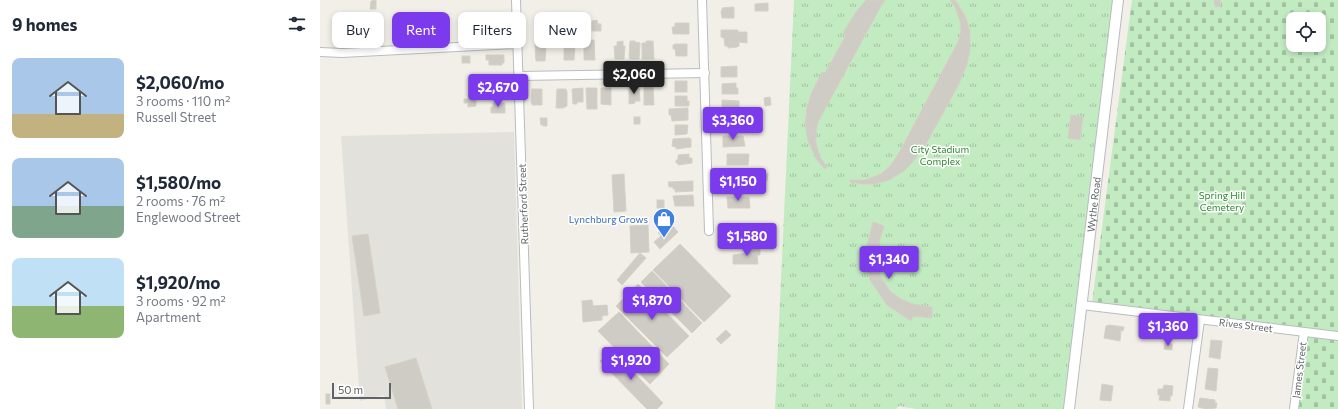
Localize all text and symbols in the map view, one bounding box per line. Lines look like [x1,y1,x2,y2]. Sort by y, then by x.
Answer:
chip: Buy [332,12,384,48]
chip: Rent [392,12,450,48]
chip: Filters [458,12,526,48]
chip: New [534,12,591,48]
map controls [1286,12,1326,52]
button: locate [1286,12,1326,52]
icon: filters [286,13,308,35]
text: 9 homes [12,14,77,35]
pin: $2,060 [601,61,667,95]
text: $2,060 [612,66,656,82]
text: $2,060/mo [136,72,224,93]
icon: home [44,74,92,122]
pin: $2,670 [465,74,531,108]
text: $2,670 [477,79,519,95]
text: 3 rooms · 110 m² [136,93,230,109]
pin: $3,360 [700,107,766,141]
text: Russell Street [136,109,216,125]
text: $3,360 [712,112,754,128]
park label: City Stadium Complex [911,143,969,167]
street label: Rutherford Street [516,163,530,245]
pin: $1,150 [705,168,771,202]
text: $1,580/mo [136,172,221,193]
text: $1,150 [719,173,757,189]
icon: home [44,174,92,222]
street label: Wythe Road [1084,176,1103,233]
park label: Spring Hill Cemetery [1199,189,1245,213]
text: 2 rooms · 76 m² [136,193,225,209]
shop icon: Lynchburg Grows [651,206,677,239]
text: Englewood Street [136,209,241,225]
place label: Lynchburg Grows [569,213,648,225]
pin: $1,580 [714,223,780,257]
text: $1,580 [727,228,767,244]
pin: $1,340 [856,246,922,280]
text: $1,340 [869,251,909,267]
text: $1,920/mo [136,272,221,293]
icon: home [44,274,92,322]
pin: $1,870 [619,287,685,321]
text: $1,870 [632,292,672,308]
text: 3 rooms · 92 m² [136,293,226,309]
text: Apartment [136,309,201,325]
pin: $1,360 [1135,313,1201,347]
street label: Rives Street [1218,316,1274,334]
text: $1,360 [1148,318,1188,334]
street label: James Street [1290,341,1308,399]
pin: $1,920 [598,347,664,381]
text: $1,920 [611,352,651,368]
scale bar [332,381,391,400]
text: 50 m [338,383,363,396]

